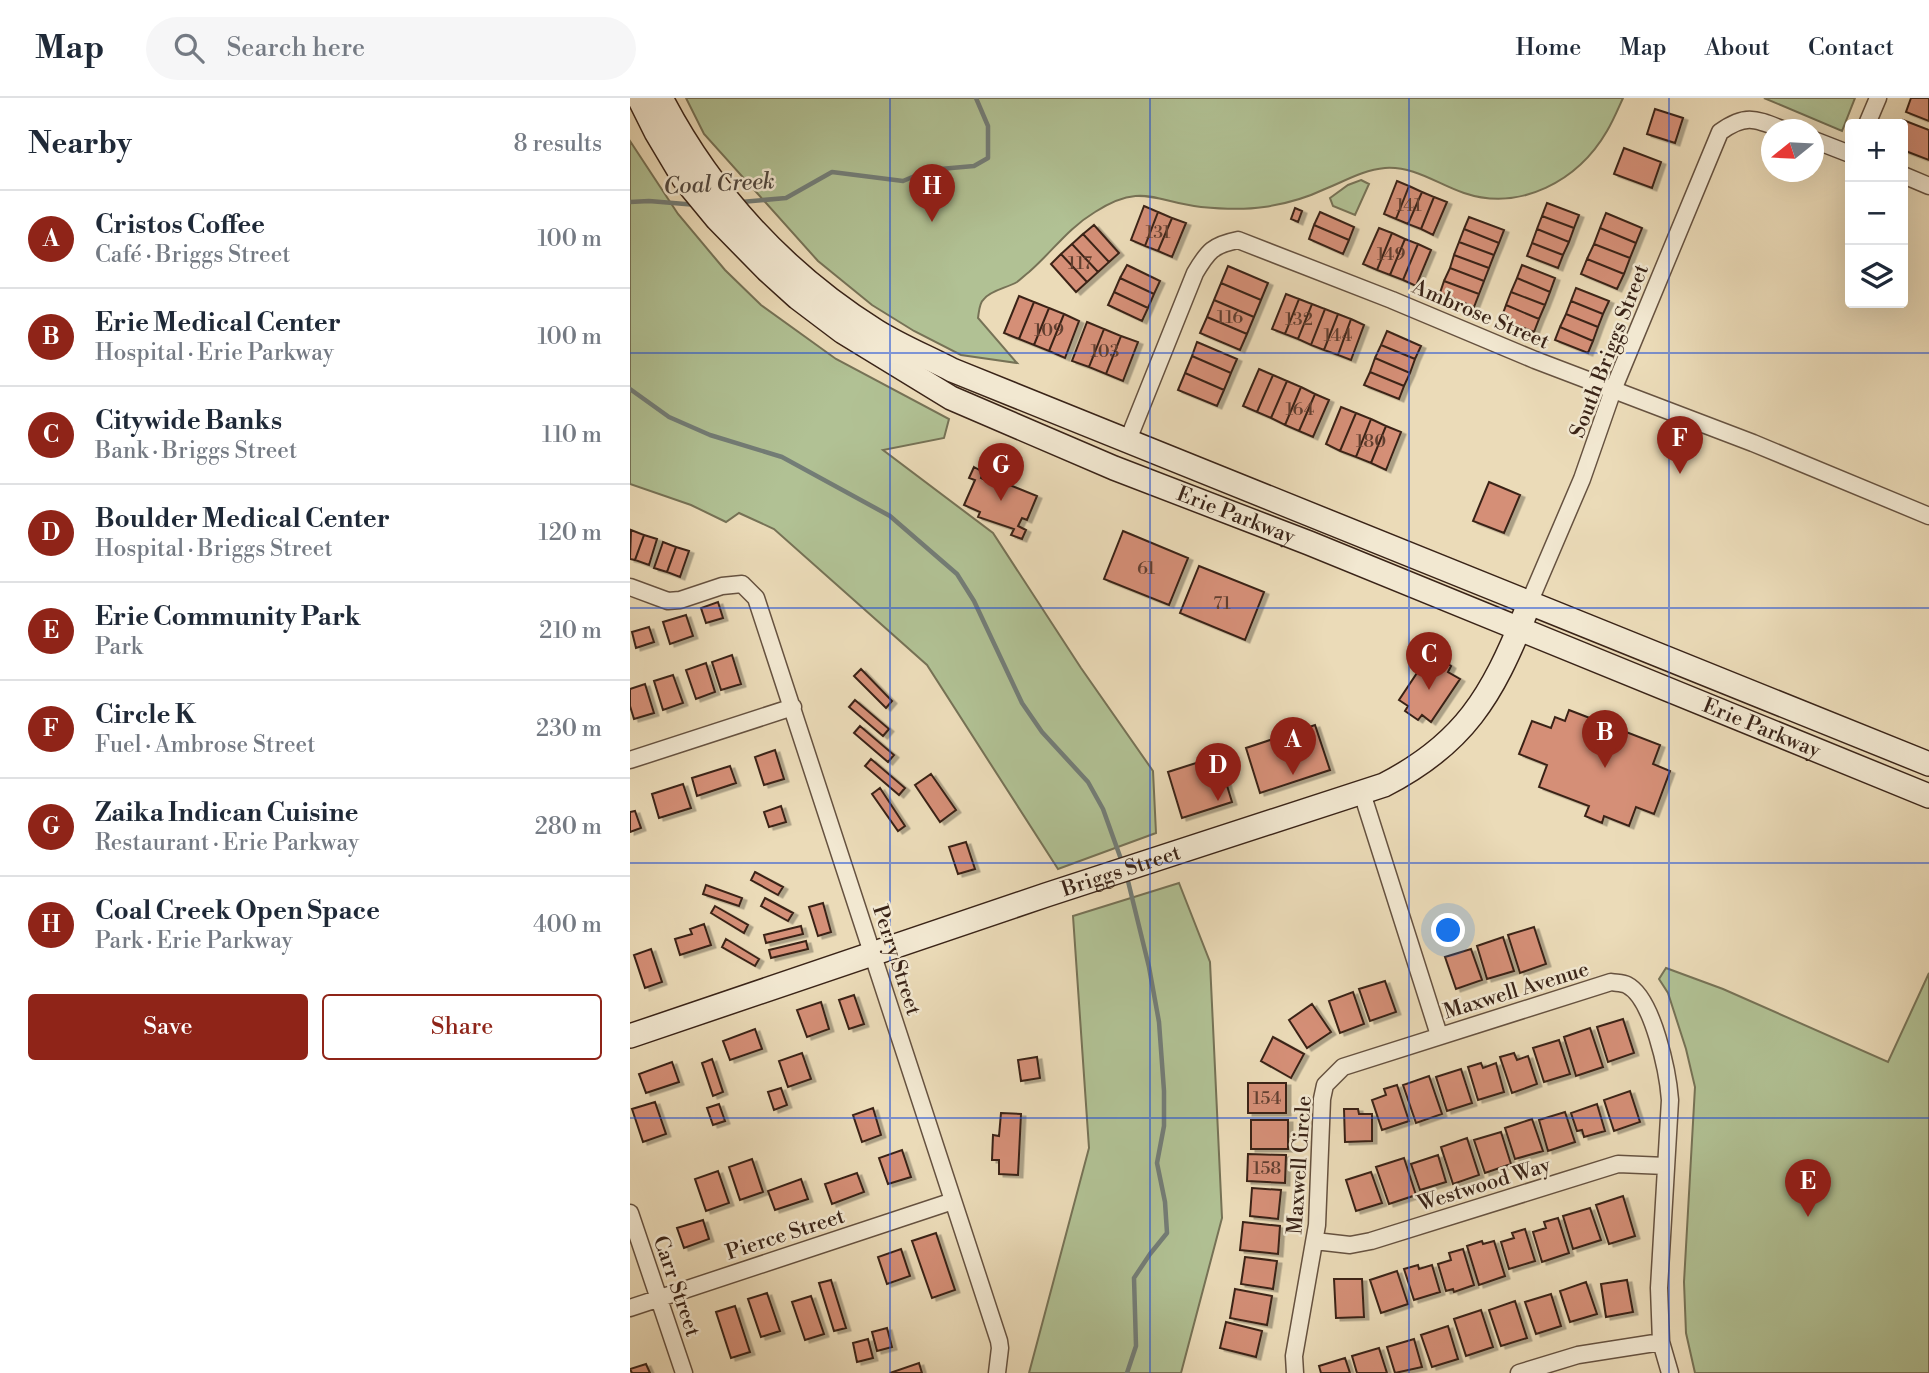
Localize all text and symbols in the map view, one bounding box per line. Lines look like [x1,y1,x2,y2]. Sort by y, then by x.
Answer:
search box [146,17,636,80]
text: Map [35,28,104,69]
icon: search [170,29,208,67]
text: Search here [226,32,365,64]
text: Home [1516,33,1581,63]
text: Map [1619,33,1667,63]
text: About [1705,33,1770,63]
text: Contact [1808,33,1894,63]
north arrow [1761,119,1824,182]
map controls [1845,119,1908,308]
button: + [1845,119,1908,182]
text: Nearby [28,125,132,163]
text: 8 results [514,130,602,158]
pin: H [909,164,955,222]
water label: Coal Creek [663,167,775,201]
button: − [1845,182,1908,245]
house number: 141 [1396,194,1422,217]
text: Cristos Coffee [95,209,265,241]
house number: 131 [1145,221,1171,244]
text: A [43,225,59,253]
text: 100 m [537,225,602,253]
text: Café · Briggs Street [95,241,290,269]
house number: 149 [1377,243,1405,266]
button: layers [1845,245,1908,308]
house number: 117 [1068,252,1092,275]
street label: South Briggs Street [1565,260,1655,442]
street label: Ambrose Street [1407,274,1554,356]
house number: 116 [1217,306,1243,329]
text: Erie Medical Center [95,307,341,339]
house number: 132 [1285,308,1313,331]
house number: 109 [1034,319,1064,342]
text: B [42,323,60,351]
text: 100 m [537,323,602,351]
house number: 144 [1324,324,1353,347]
text: Hospital · Erie Parkway [95,339,334,367]
house number: 103 [1090,340,1120,363]
house number: 164 [1285,398,1315,421]
text: Citywide Banks [95,405,282,437]
pin: F [1657,416,1703,474]
text: C [43,421,59,449]
text: 110 m [542,421,602,449]
house number: 180 [1356,430,1386,453]
text: Bank · Briggs Street [95,437,297,465]
pin: G [978,443,1024,501]
street label: Erie Parkway [1173,481,1299,551]
text: Boulder Medical Center [95,503,390,535]
text: D [42,519,60,547]
text: 120 m [538,519,602,547]
text: Hospital · Briggs Street [95,535,333,563]
house number: 61 [1137,557,1155,580]
house number: 71 [1213,592,1231,615]
text: Erie Community Park [95,601,361,633]
text: E [43,617,59,645]
text: 210 m [539,617,602,645]
pin: C [1406,632,1452,690]
text: Park [95,633,143,661]
street label: Erie Parkway [1699,693,1825,765]
text: Circle K [95,699,196,731]
pin: B [1582,710,1628,768]
text: F [43,715,59,743]
text: 230 m [536,715,602,743]
pin: A [1270,717,1316,775]
text: Fuel · Ambrose Street [95,731,315,759]
pin: D [1195,743,1241,801]
text: Zaika Indican Cuisine [95,797,359,829]
text: G [42,813,60,841]
text: 280 m [535,813,602,841]
text: Restaurant · Erie Parkway [95,829,359,857]
street label: Briggs Street [1057,840,1185,903]
text: Coal Creek Open Space [95,895,380,927]
street label: Perry Street [866,902,926,1019]
text: H [42,911,61,939]
text: 400 m [533,911,602,939]
your location [1431,913,1465,947]
text: Park · Erie Parkway [95,927,293,955]
street label: Maxwell Avenue [1440,956,1592,1025]
button: Save [28,994,308,1060]
button: Share [322,994,602,1060]
house number: 154 [1253,1087,1282,1110]
street label: Maxwell Circle [1282,1095,1318,1235]
street label: Westwood Way [1414,1152,1555,1218]
house number: 158 [1253,1157,1281,1180]
pin: E [1785,1159,1831,1217]
street label: Pierce Street [723,1203,848,1266]
street label: Carr Street [647,1232,706,1341]

